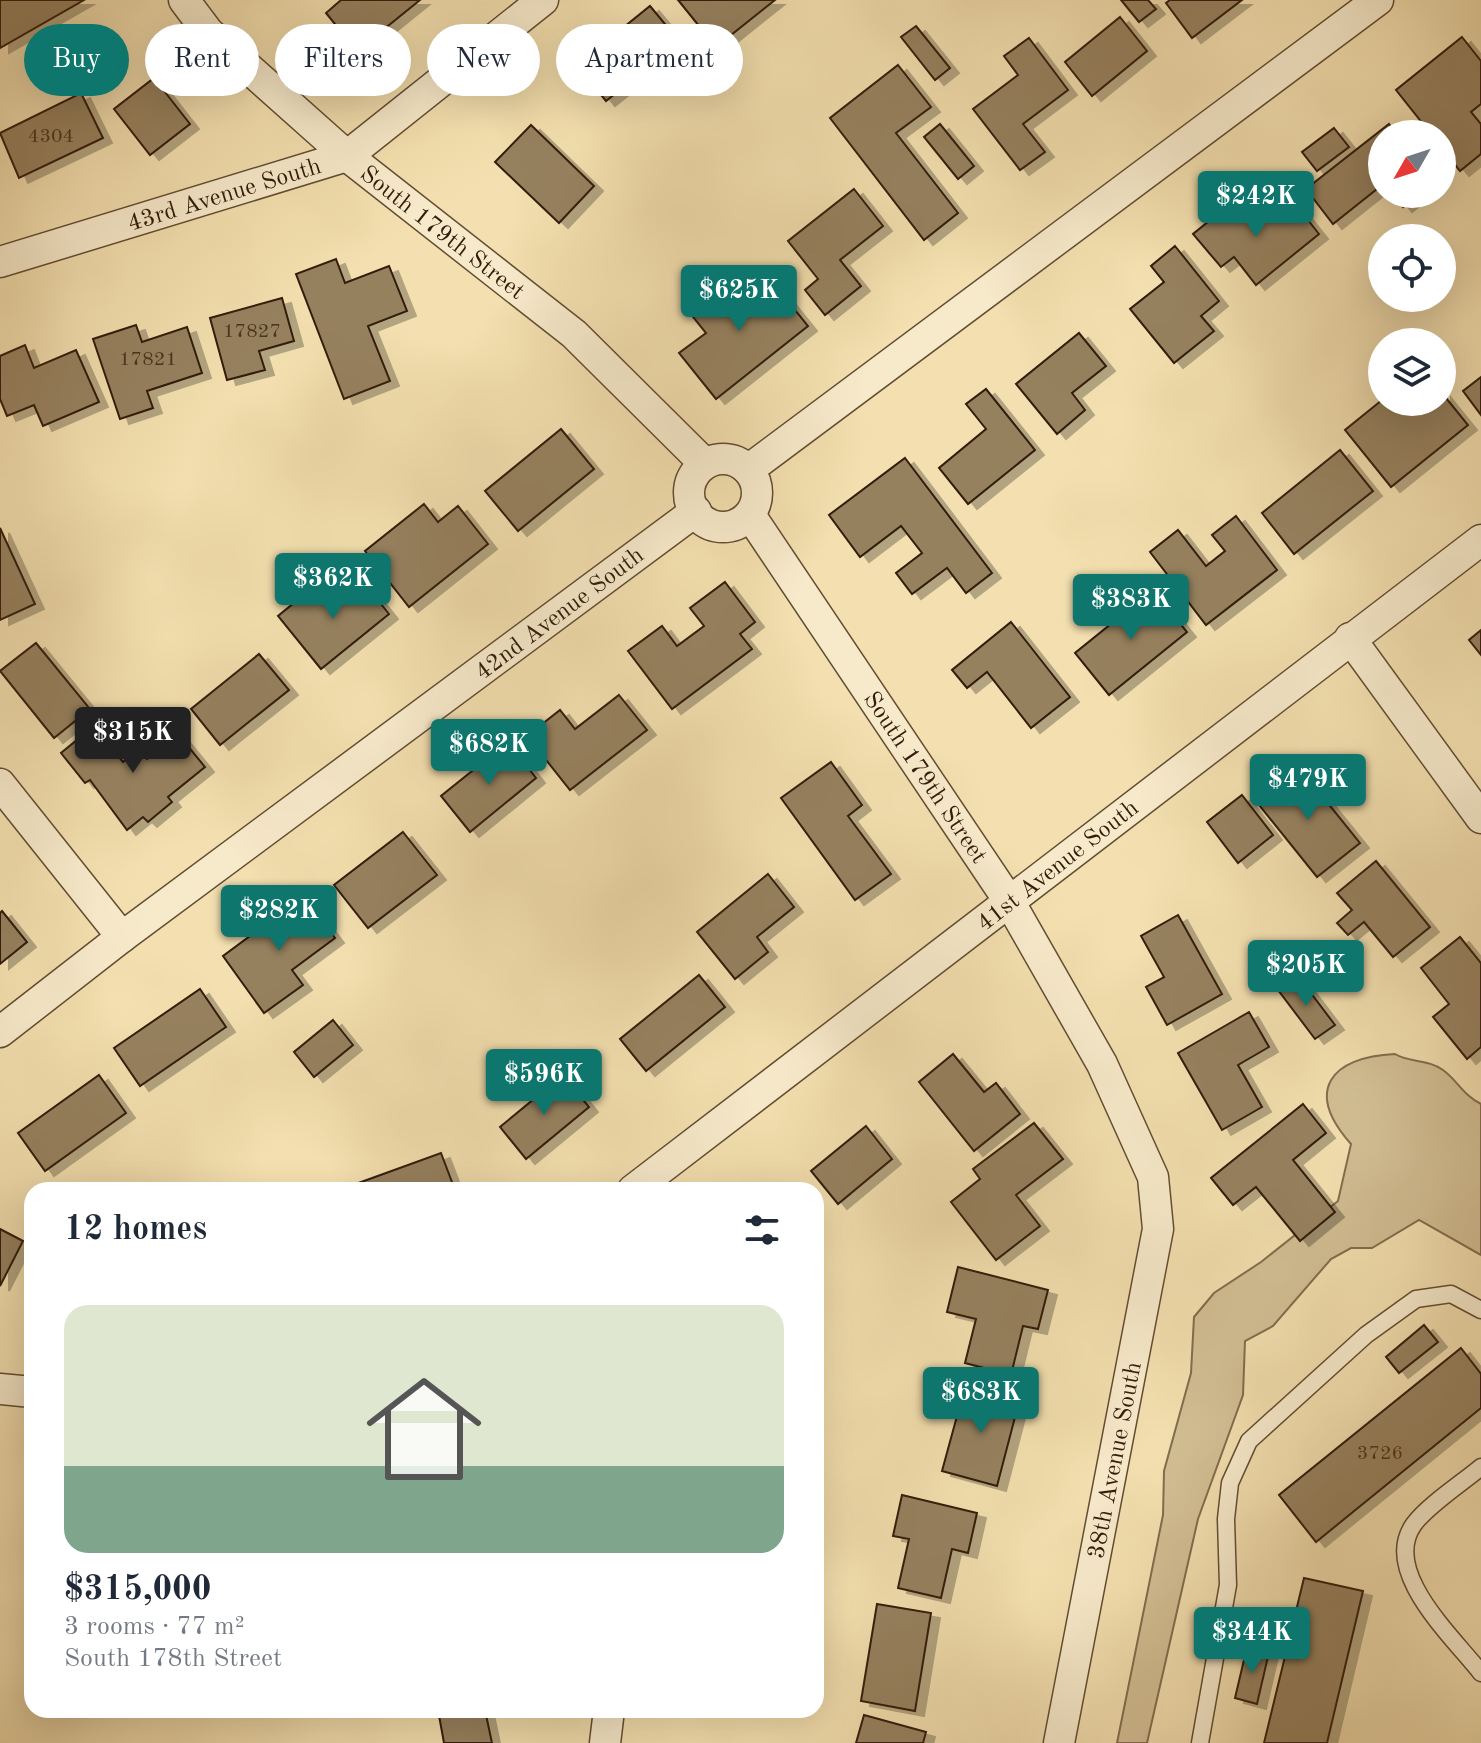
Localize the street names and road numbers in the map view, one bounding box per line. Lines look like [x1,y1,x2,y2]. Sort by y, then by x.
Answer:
street label: 43rd Avenue South [125,155,324,237]
street label: South 179th Street [355,162,528,305]
street label: 42nd Avenue South [471,544,649,686]
street label: South 179th Street [858,688,991,868]
street label: 41st Avenue South [973,796,1143,937]
street label: 38th Avenue South [1085,1360,1147,1561]

